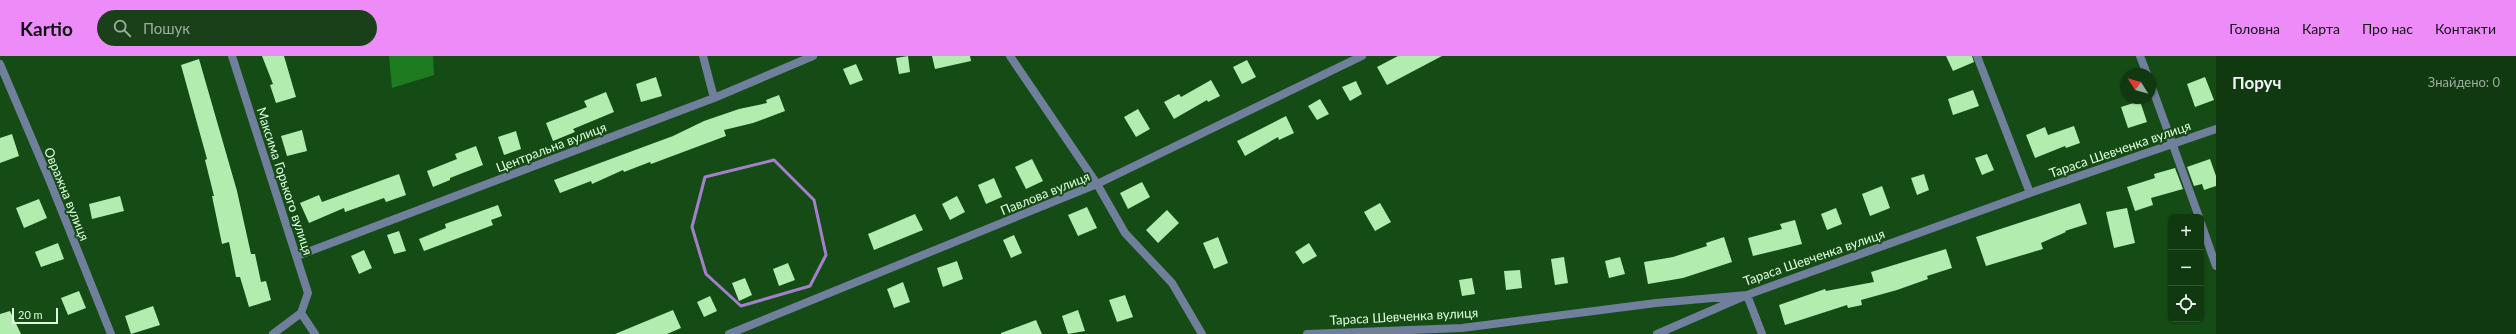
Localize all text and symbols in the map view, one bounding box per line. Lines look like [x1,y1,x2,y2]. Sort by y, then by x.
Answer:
search box [97,10,377,46]
text: Kartio [20,17,73,40]
icon: search [111,17,133,39]
text: Пошук [143,19,190,37]
text: Головна [2229,20,2280,37]
text: Карта [2302,20,2340,37]
text: Про нас [2362,20,2413,37]
text: Контакти [2435,20,2496,37]
north arrow [2120,68,2156,104]
text: Поруч [2232,72,2282,93]
text: Знайдено: 0 [2428,74,2500,90]
street label: Максима Горького вулиця [254,105,316,257]
street label: Тараса Шевченка вулиця [2047,117,2193,181]
street label: Центральна вулиця [494,119,608,175]
street label: Овражна вулиця [41,145,93,243]
street label: Павлова вулиця [998,168,1092,218]
map controls [2168,214,2204,322]
button: + [2168,214,2204,250]
street label: Тараса Шевченка вулиця [1741,225,1887,289]
button: − [2168,250,2204,286]
button: locate [2168,286,2204,322]
street label: Тараса Шевченка вулиця [1329,304,1479,328]
scale bar [12,306,58,325]
text: 20 m [18,308,43,321]

